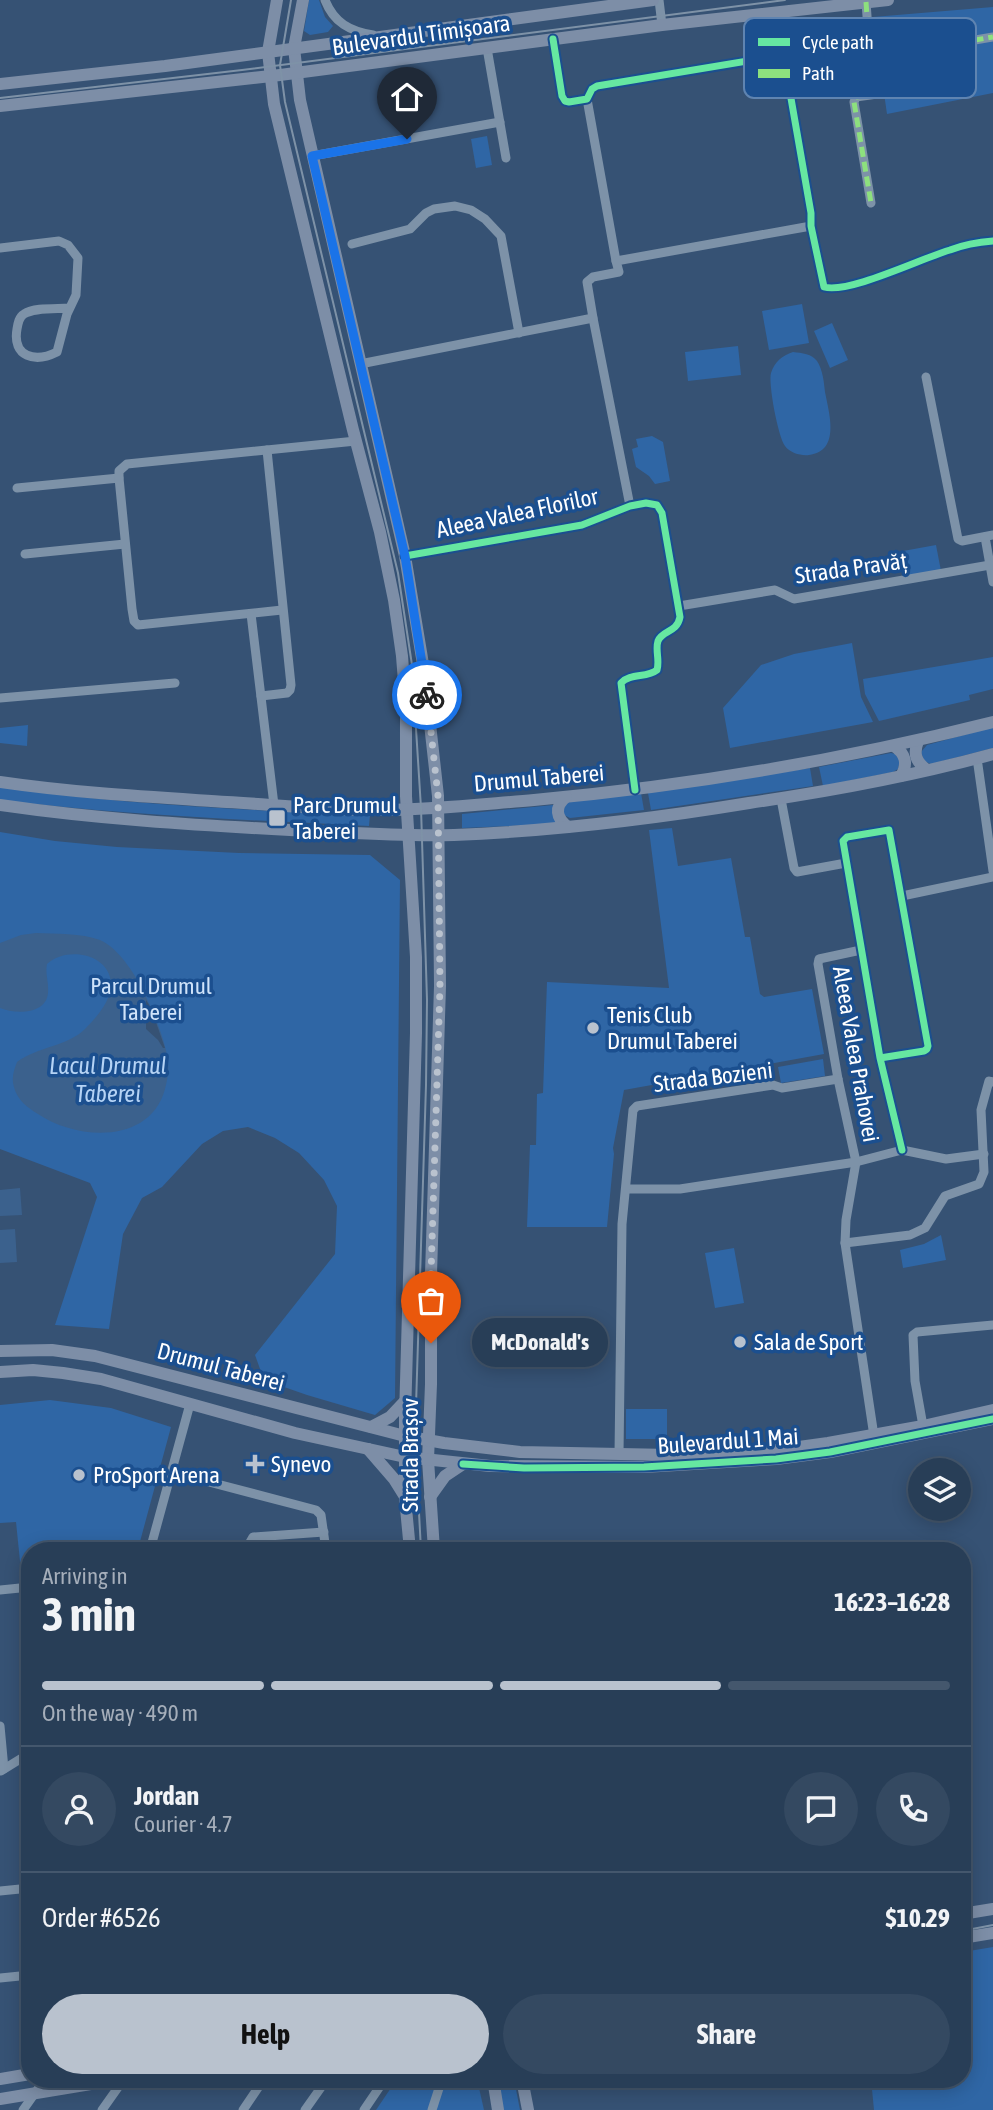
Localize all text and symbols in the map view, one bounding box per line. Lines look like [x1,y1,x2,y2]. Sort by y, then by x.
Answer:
street label: Bulevardul Timișoara [330,10,512,60]
legend [744,18,976,98]
text: Cycle path [802,31,874,53]
text: Path [802,62,834,84]
pin [377,67,437,139]
icon: home [388,78,426,116]
street label: Aleea Valea Florilor [434,483,601,543]
street label: Strada Pravăț [793,547,909,589]
courier [392,660,462,730]
icon: bike [408,676,446,714]
street label: Drumul Taberei [473,759,605,797]
place label: Parc Drumul Taberei [293,792,398,844]
marker: Parc Drumul Taberei [267,808,287,828]
street label: Aleea Valea Prahovei [828,964,884,1144]
park label: Parcul Drumul Taberei [90,973,212,1025]
place label: Tenis Club Drumul Taberei [607,1002,738,1054]
marker: Tenis Club Drumul Taberei [585,1020,601,1036]
water label: Lacul Drumul Taberei [49,1052,167,1107]
street label: Strada Bozieni [652,1057,774,1097]
pin [401,1271,461,1343]
icon: bag [412,1282,450,1320]
callout: McDonald's [473,1318,610,1368]
text: McDonald's [491,1329,589,1355]
place label: Sala de Sport [754,1329,863,1355]
marker: Sala de Sport [732,1334,748,1350]
street label: Drumul Taberei [154,1338,288,1396]
street label: Strada Brașov [397,1398,423,1512]
street label: Bulevardul 1 Mai [657,1423,799,1459]
place label: Synevo [271,1451,331,1477]
marker: Synevo [245,1454,265,1474]
map controls [908,1458,971,1521]
button: layers [908,1458,971,1521]
place label: ProSport Arena [93,1462,220,1488]
marker: ProSport Arena [71,1467,87,1483]
text: Arriving in [42,1563,128,1589]
text: 16:23–16:28 [834,1587,950,1617]
text: 3 min [42,1588,136,1641]
text: On the way · 490 m [42,1700,198,1726]
button: person [42,1772,116,1846]
button: chat [784,1772,858,1846]
button: phone [876,1772,950,1846]
text: Jordan [134,1781,199,1811]
text: Courier · 4.7 [134,1811,233,1837]
text: Order #6526 [42,1903,161,1933]
text: $10.29 [886,1903,950,1933]
button: Help [42,1994,489,2074]
button: Share [503,1994,950,2074]

